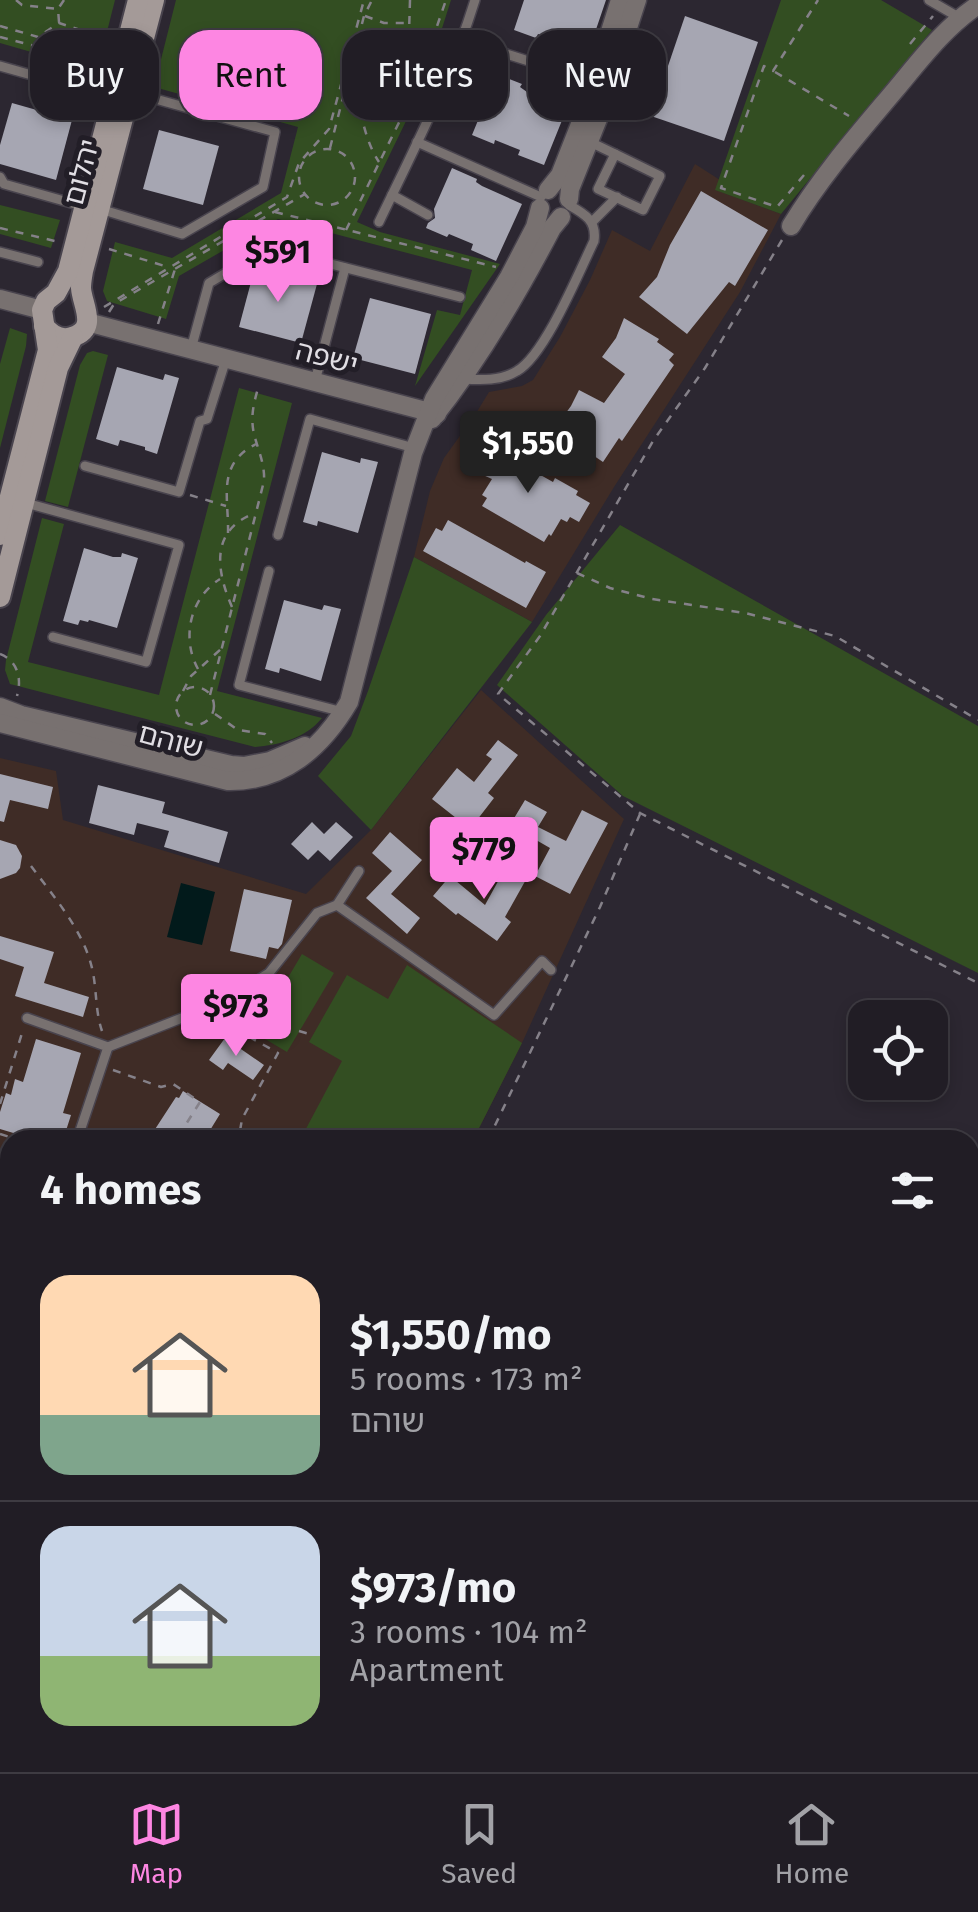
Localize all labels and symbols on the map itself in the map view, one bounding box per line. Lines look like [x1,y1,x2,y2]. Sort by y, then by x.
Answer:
street label: יהלום [57,135,106,209]
pin: $591 [219,220,337,305]
street label: ישפה [292,333,362,382]
pin: $1,550 [447,411,609,496]
street label: שוהם [135,716,207,765]
pin: $779 [425,817,543,902]
pin: $973 [177,974,295,1059]

